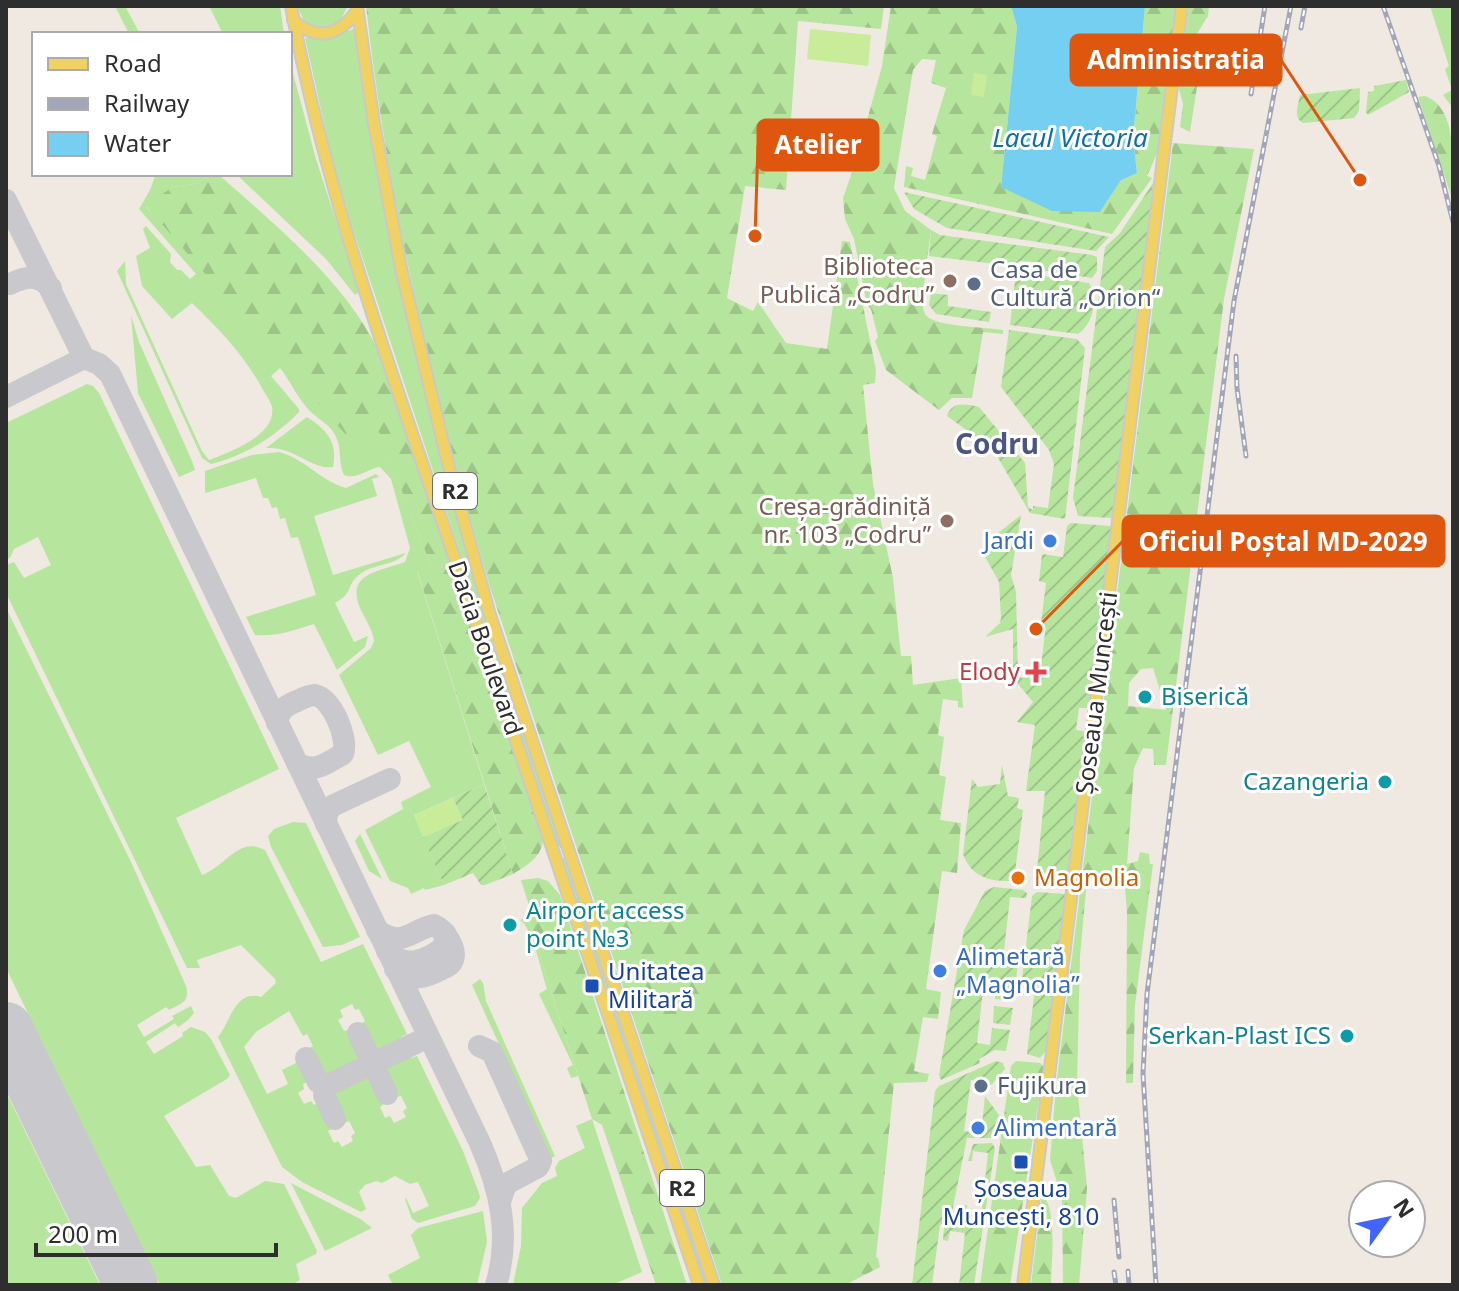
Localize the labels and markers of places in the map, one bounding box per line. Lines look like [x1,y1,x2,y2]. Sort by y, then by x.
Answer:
callout: Administrația [1071,35,1281,85]
callout: Atelier [758,120,878,170]
place label: Biblioteca Publică „Codru” [760,249,934,310]
place label: Casa de Cultură „Orion“ [990,252,1161,313]
marker: Biblioteca Publică „Codru” [941,272,959,290]
marker: Casa de Cultură „Orion“ [965,275,983,293]
place label: Creșa-grădiniță nr. 103 „Codru” [758,489,931,550]
marker: Creșa-grădiniță nr. 103 „Codru” [938,512,956,530]
callout: Oficiul Poștal MD-2029 [1123,516,1444,566]
place label: Jardi [982,523,1034,556]
marker: Jardi [1041,532,1059,550]
place label: Elody [959,654,1021,687]
marker: Elody [1027,663,1045,681]
place label: Biserică [1161,679,1249,712]
marker: Biserică [1136,688,1154,706]
place label: Cazangeria [1243,764,1369,797]
marker: Cazangeria [1376,773,1394,791]
place label: Magnolia [1034,860,1139,893]
marker: Magnolia [1009,869,1027,887]
place label: Airport access point №3 [526,893,685,954]
marker: Airport access point №3 [501,916,519,934]
place label: Alimetară „Magnolia” [956,939,1080,1000]
place label: Unitatea Militară [608,954,704,1015]
marker: Alimetară „Magnolia” [931,962,949,980]
marker: Unitatea Militară [583,977,601,995]
place label: Serkan-Plast ICS [1148,1018,1331,1051]
marker: Serkan-Plast ICS [1338,1027,1356,1045]
place label: Fujikura [997,1068,1087,1101]
marker: Fujikura [972,1077,990,1095]
place label: Alimentară [994,1110,1118,1143]
marker: Alimentară [969,1119,987,1137]
marker: Șoseaua Muncești, 810 [1012,1153,1030,1171]
place label: Șoseaua Muncești, 810 [943,1171,1099,1232]

